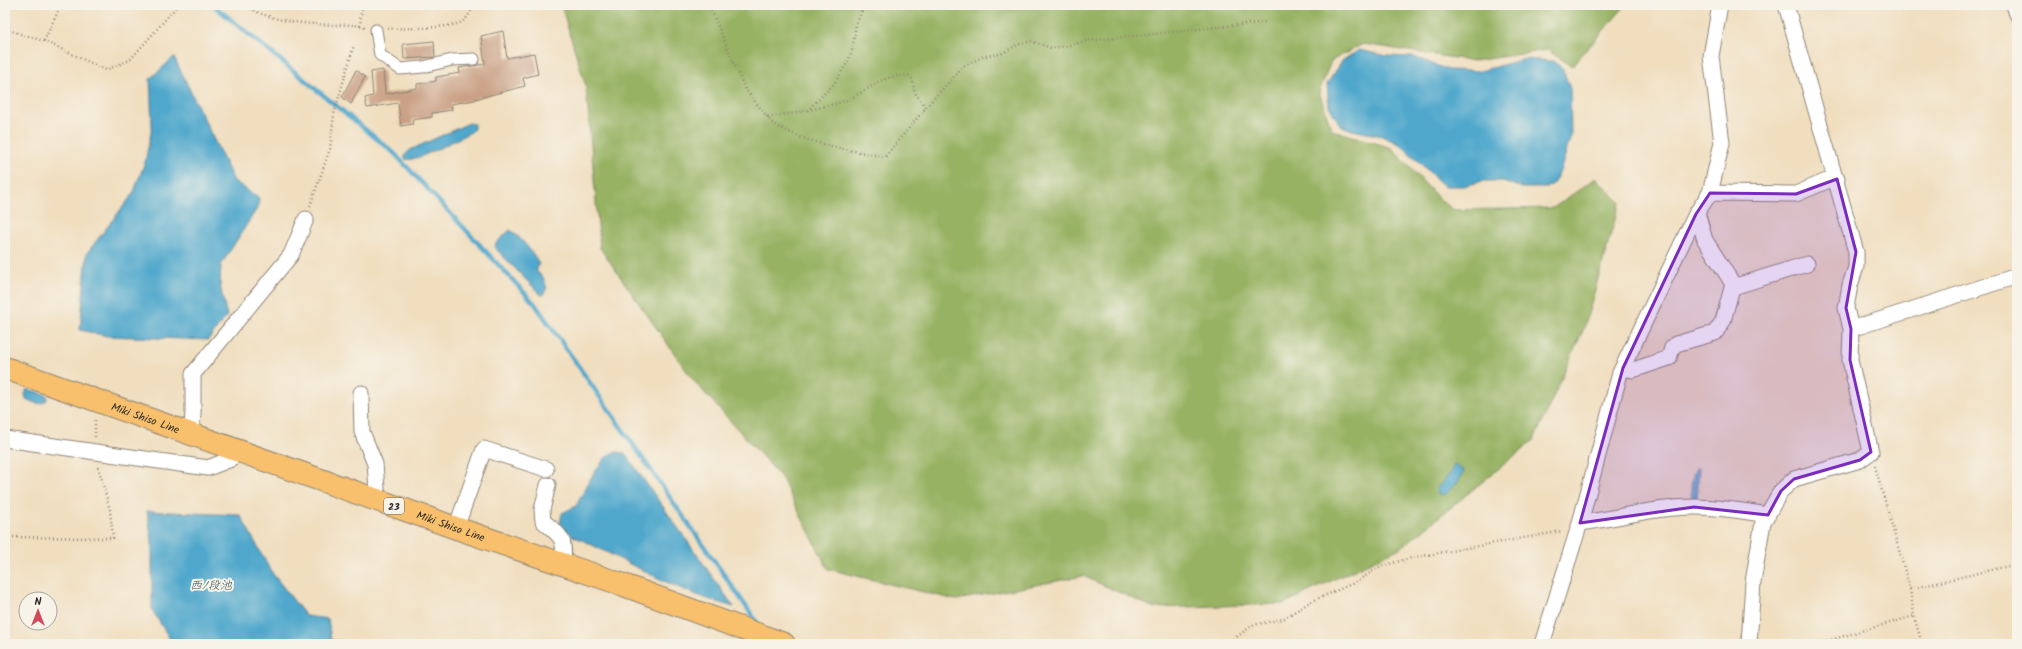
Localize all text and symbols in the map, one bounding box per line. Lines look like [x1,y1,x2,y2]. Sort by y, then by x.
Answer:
street label: Miki Shiso Line [108,398,182,439]
road number: 23 [384,498,404,514]
street label: Miki Shiso Line [414,507,487,547]
water label: 西ﾉ段池 [190,576,233,595]
north arrow [18,591,58,631]
text: N [35,593,42,611]

